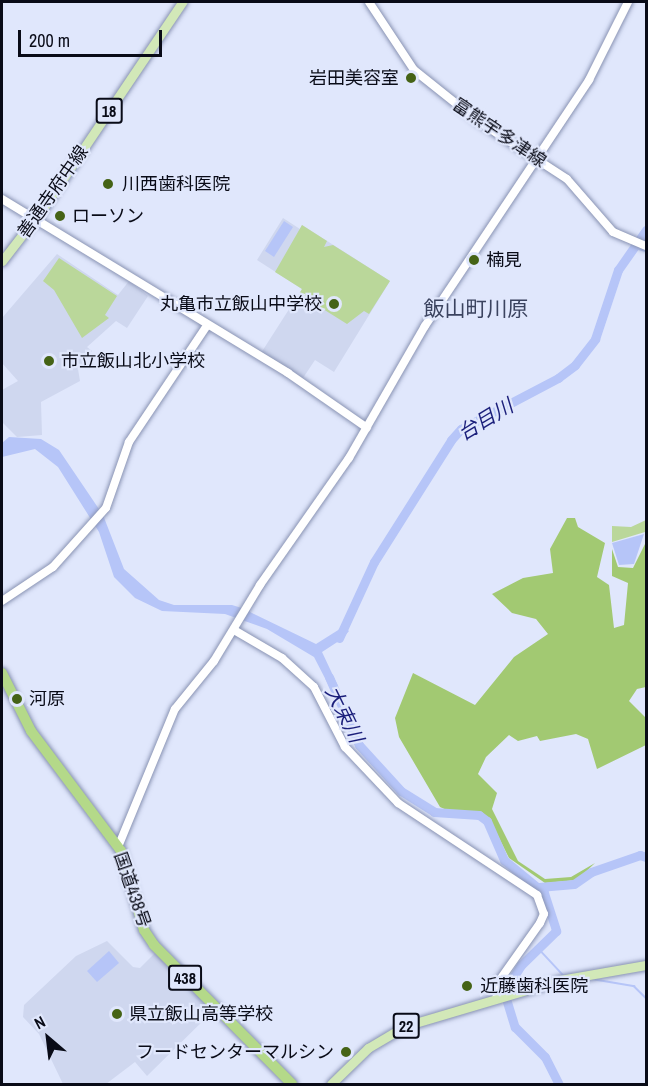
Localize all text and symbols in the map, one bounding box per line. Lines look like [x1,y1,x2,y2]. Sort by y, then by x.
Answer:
scale bar [21,18,165,56]
text: 200 m [29,28,70,53]
place label: 岩田美容室 [309,67,399,89]
marker: 岩田美容室 [404,71,418,85]
street label: 富熊宇多津線 [448,94,550,172]
road number: 18 [96,98,122,124]
street label: 善通寺府中線 [13,142,93,242]
place label: 川西歯科医院 [122,173,230,195]
marker: 川西歯科医院 [99,175,117,193]
place label: ローソン [72,205,144,227]
marker: ローソン [53,209,67,223]
place label: 楠見 [486,249,522,271]
marker: 楠見 [467,253,481,267]
place label: 丸亀市立飯山中学校 [160,293,322,315]
district label: 飯山町川原 [424,296,528,322]
marker: 丸亀市立飯山中学校 [327,297,341,311]
place label: 市立飯山北小学校 [61,350,205,372]
marker: 市立飯山北小学校 [42,354,56,368]
water label: 台目川 [453,393,517,445]
water label: 大束川 [321,682,369,746]
place label: 河原 [29,688,65,710]
marker: 河原 [10,692,24,706]
street label: 国道438号 [109,849,155,931]
road number: 438 [167,965,203,991]
place label: 近藤歯科医院 [480,975,588,997]
marker: 近藤歯科医院 [458,977,476,995]
place label: 県立飯山高等学校 [129,1003,273,1025]
marker: 県立飯山高等学校 [110,1007,124,1021]
north arrow [18,1008,78,1068]
text: N [30,1010,49,1034]
road number: 22 [392,1013,420,1039]
place label: フードセンターマルシン [136,1041,334,1063]
marker: フードセンターマルシン [339,1045,353,1059]

